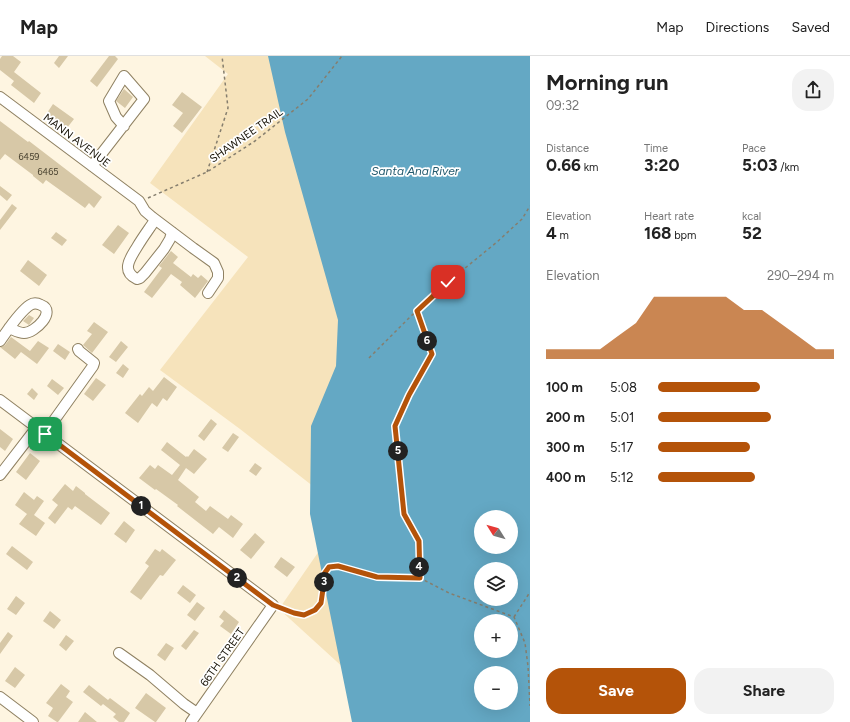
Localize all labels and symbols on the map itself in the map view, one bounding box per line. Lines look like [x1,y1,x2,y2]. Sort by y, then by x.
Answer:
street label: SHAWNEE TRAIL [207,105,285,165]
street label: MANN AVENUE [41,111,113,170]
house number: 6459 [19,151,39,162]
water label: Santa Ana River [371,164,460,178]
house number: 6465 [38,166,58,177]
pin [431,265,465,299]
pin: 6 [417,331,437,351]
pin [28,417,62,451]
pin: 5 [388,441,408,461]
pin: 1 [131,496,151,516]
north arrow [474,510,518,554]
pin: 4 [409,557,429,577]
pin: 2 [227,568,247,588]
pin: 3 [314,572,334,592]
street label: 66TH STREET [197,626,247,689]

